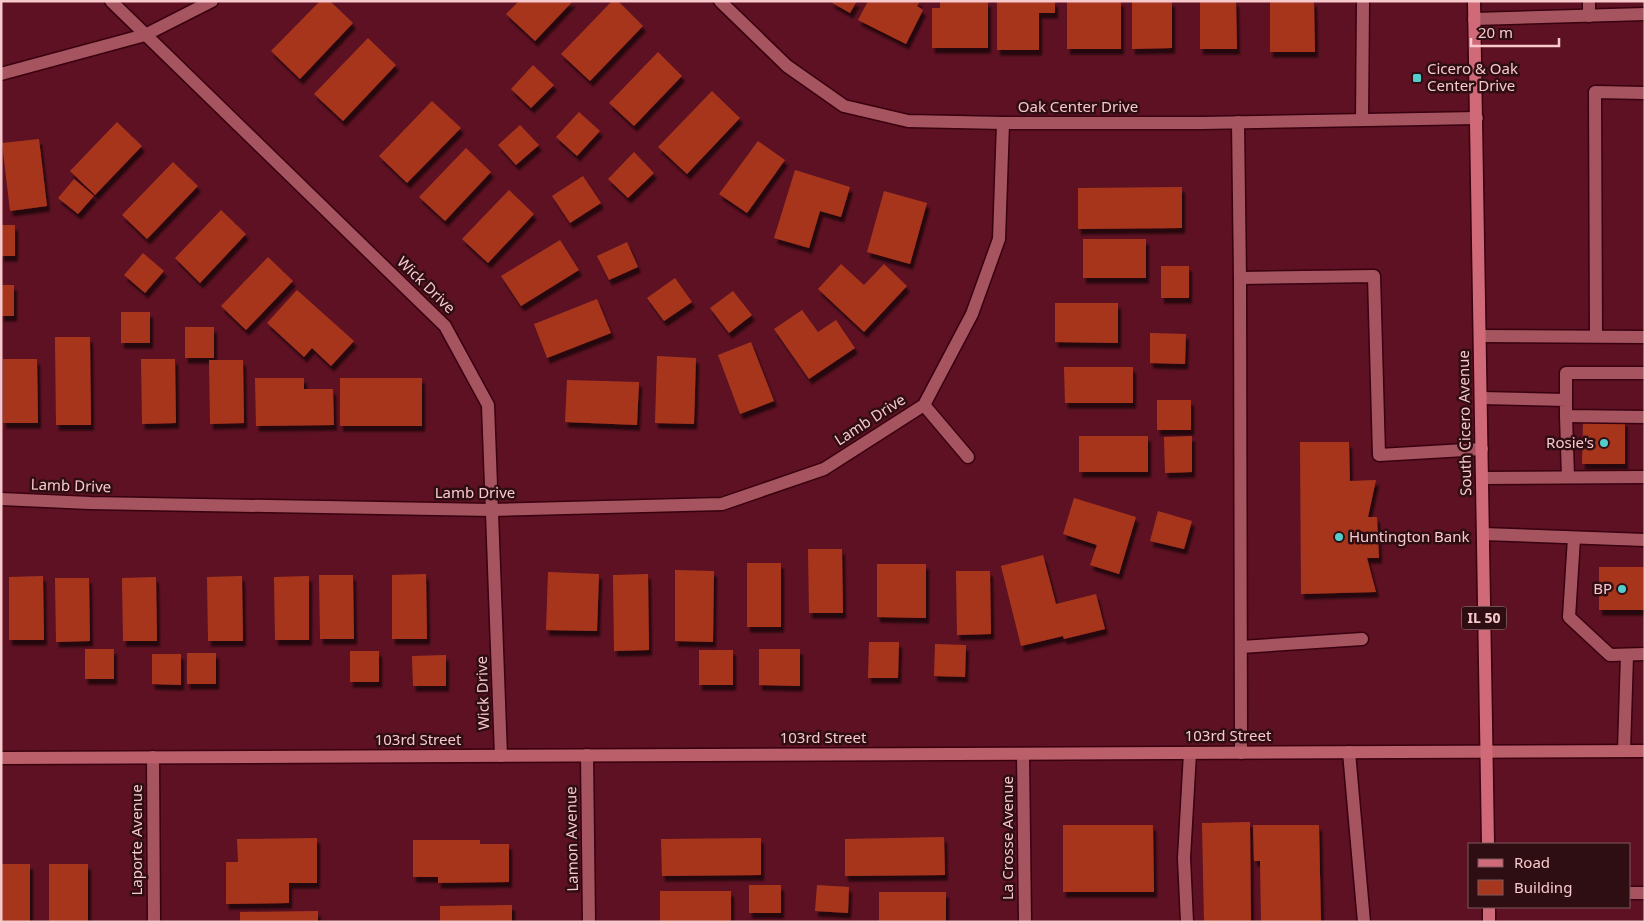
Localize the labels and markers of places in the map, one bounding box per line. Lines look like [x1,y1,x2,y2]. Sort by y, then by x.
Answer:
place label: Cicero & Oak Center Drive [1427,58,1518,95]
marker: Cicero & Oak Center Drive [1411,72,1423,84]
place label: Rosie's [1546,432,1594,452]
marker: Rosie's [1598,437,1610,449]
place label: Huntington Bank [1349,526,1470,546]
marker: Huntington Bank [1333,531,1345,543]
place label: BP [1593,578,1612,598]
marker: BP [1616,583,1628,595]

